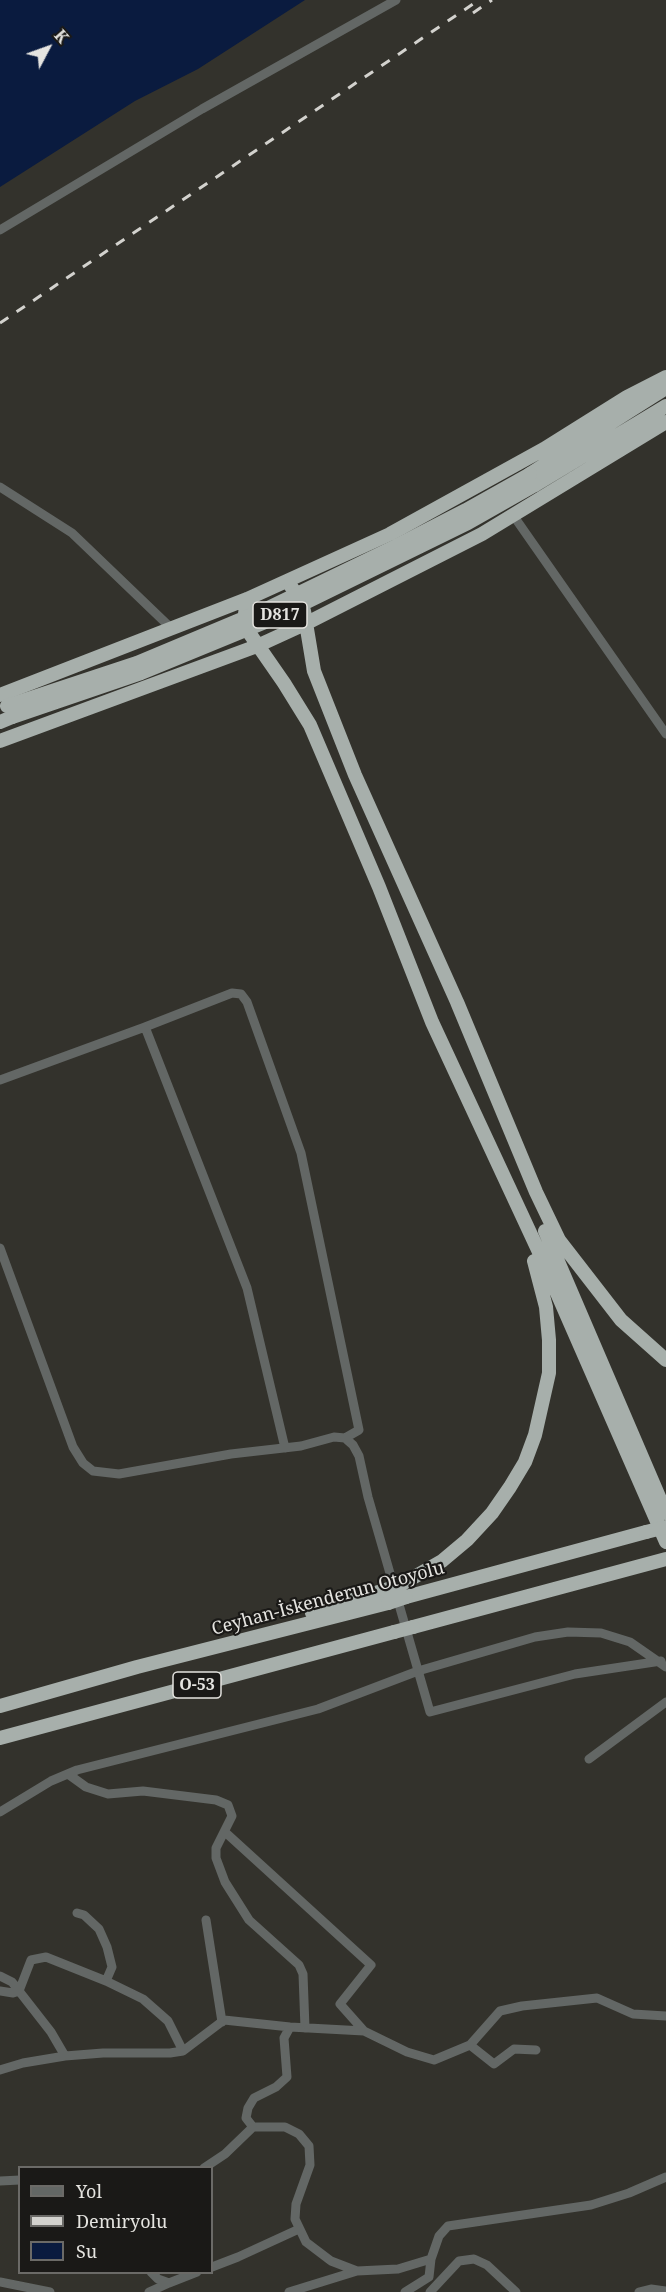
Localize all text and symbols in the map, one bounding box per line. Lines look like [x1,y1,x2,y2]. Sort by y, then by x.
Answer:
north arrow [18,18,78,78]
text: K [49,25,74,48]
road number: D817 [253,602,307,628]
street label: Ceyhan-İskenderun Otoyolu [209,1558,447,1640]
road number: O-53 [173,1672,221,1698]
legend [18,2166,213,2274]
text: Yol [76,2179,102,2203]
text: Demiryolu [76,2209,168,2233]
text: Su [76,2239,97,2263]

